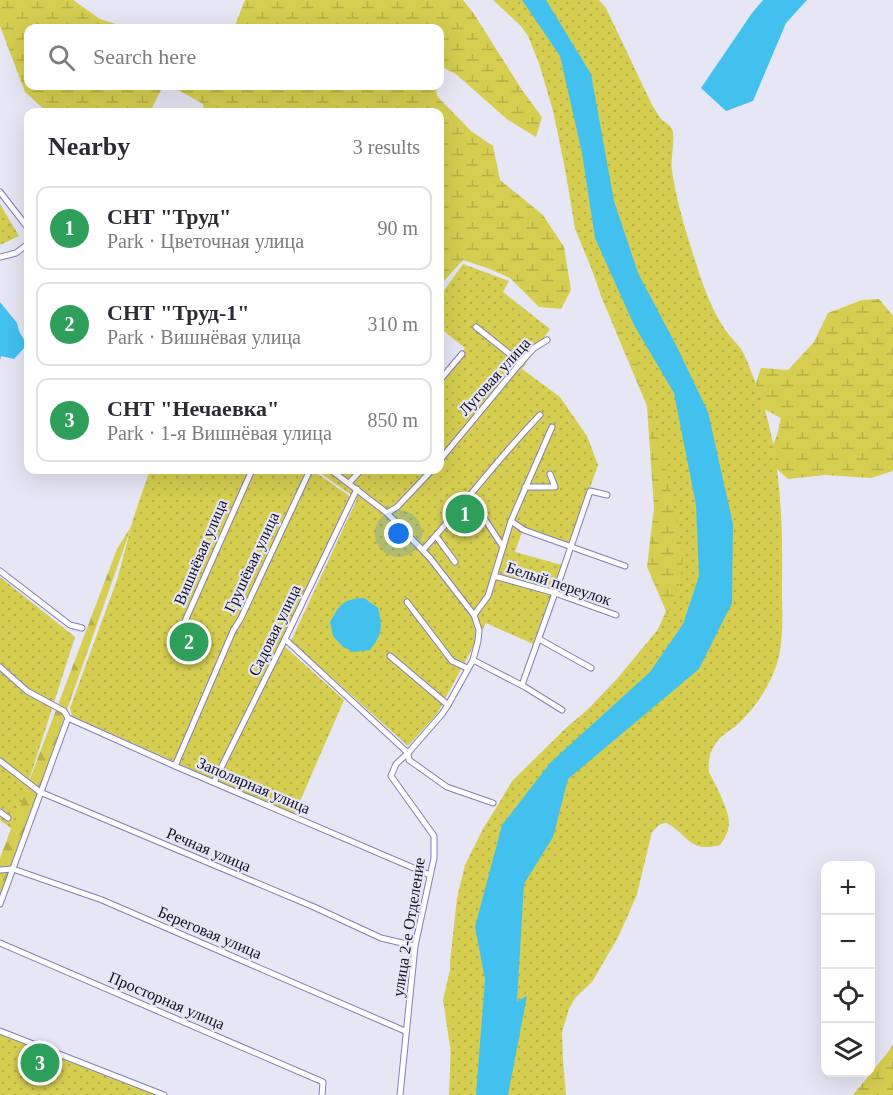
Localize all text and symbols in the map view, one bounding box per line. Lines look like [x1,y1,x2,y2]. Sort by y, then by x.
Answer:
search box [24,24,444,90]
icon: search [45,41,78,74]
text: Search here [93,44,196,69]
text: Nearby [48,132,130,161]
text: 3 results [353,136,420,158]
text: СНТ "Труд" [107,204,231,229]
text: 1 [65,217,75,239]
text: 90 m [377,217,418,239]
text: Park · Цветочная улица [107,230,304,252]
text: СНТ "Труд-1" [107,300,249,325]
text: 2 [65,313,75,335]
text: 310 m [367,313,418,335]
text: Park · Вишнёвая улица [107,326,301,348]
street label: Луговая улица [455,334,534,419]
text: СНТ "Нечаевка" [107,396,279,421]
text: 3 [65,409,75,431]
text: 850 m [367,409,418,431]
text: Park · 1-я Вишнёвая улица [107,422,332,444]
pin: 1 [446,492,484,536]
street label: Вишнёвая улица [171,497,231,608]
street label: Грушёвая улица [221,509,283,616]
your location [384,519,413,548]
street label: Белый переулок [504,559,614,609]
street label: Садовая улица [245,582,305,679]
pin: 2 [170,620,208,664]
street label: Заполярная улица [194,754,313,818]
street label: Речная улица [164,824,254,876]
street label: улица 2-е Отделение [389,856,429,998]
map controls [821,861,875,1077]
button: + [821,861,875,915]
street label: Береговая улица [155,903,264,963]
button: − [821,915,875,969]
street label: Просторная улица [106,968,227,1034]
button: locate [821,969,875,1023]
button: layers [821,1023,875,1077]
pin: 3 [20,1040,60,1086]

